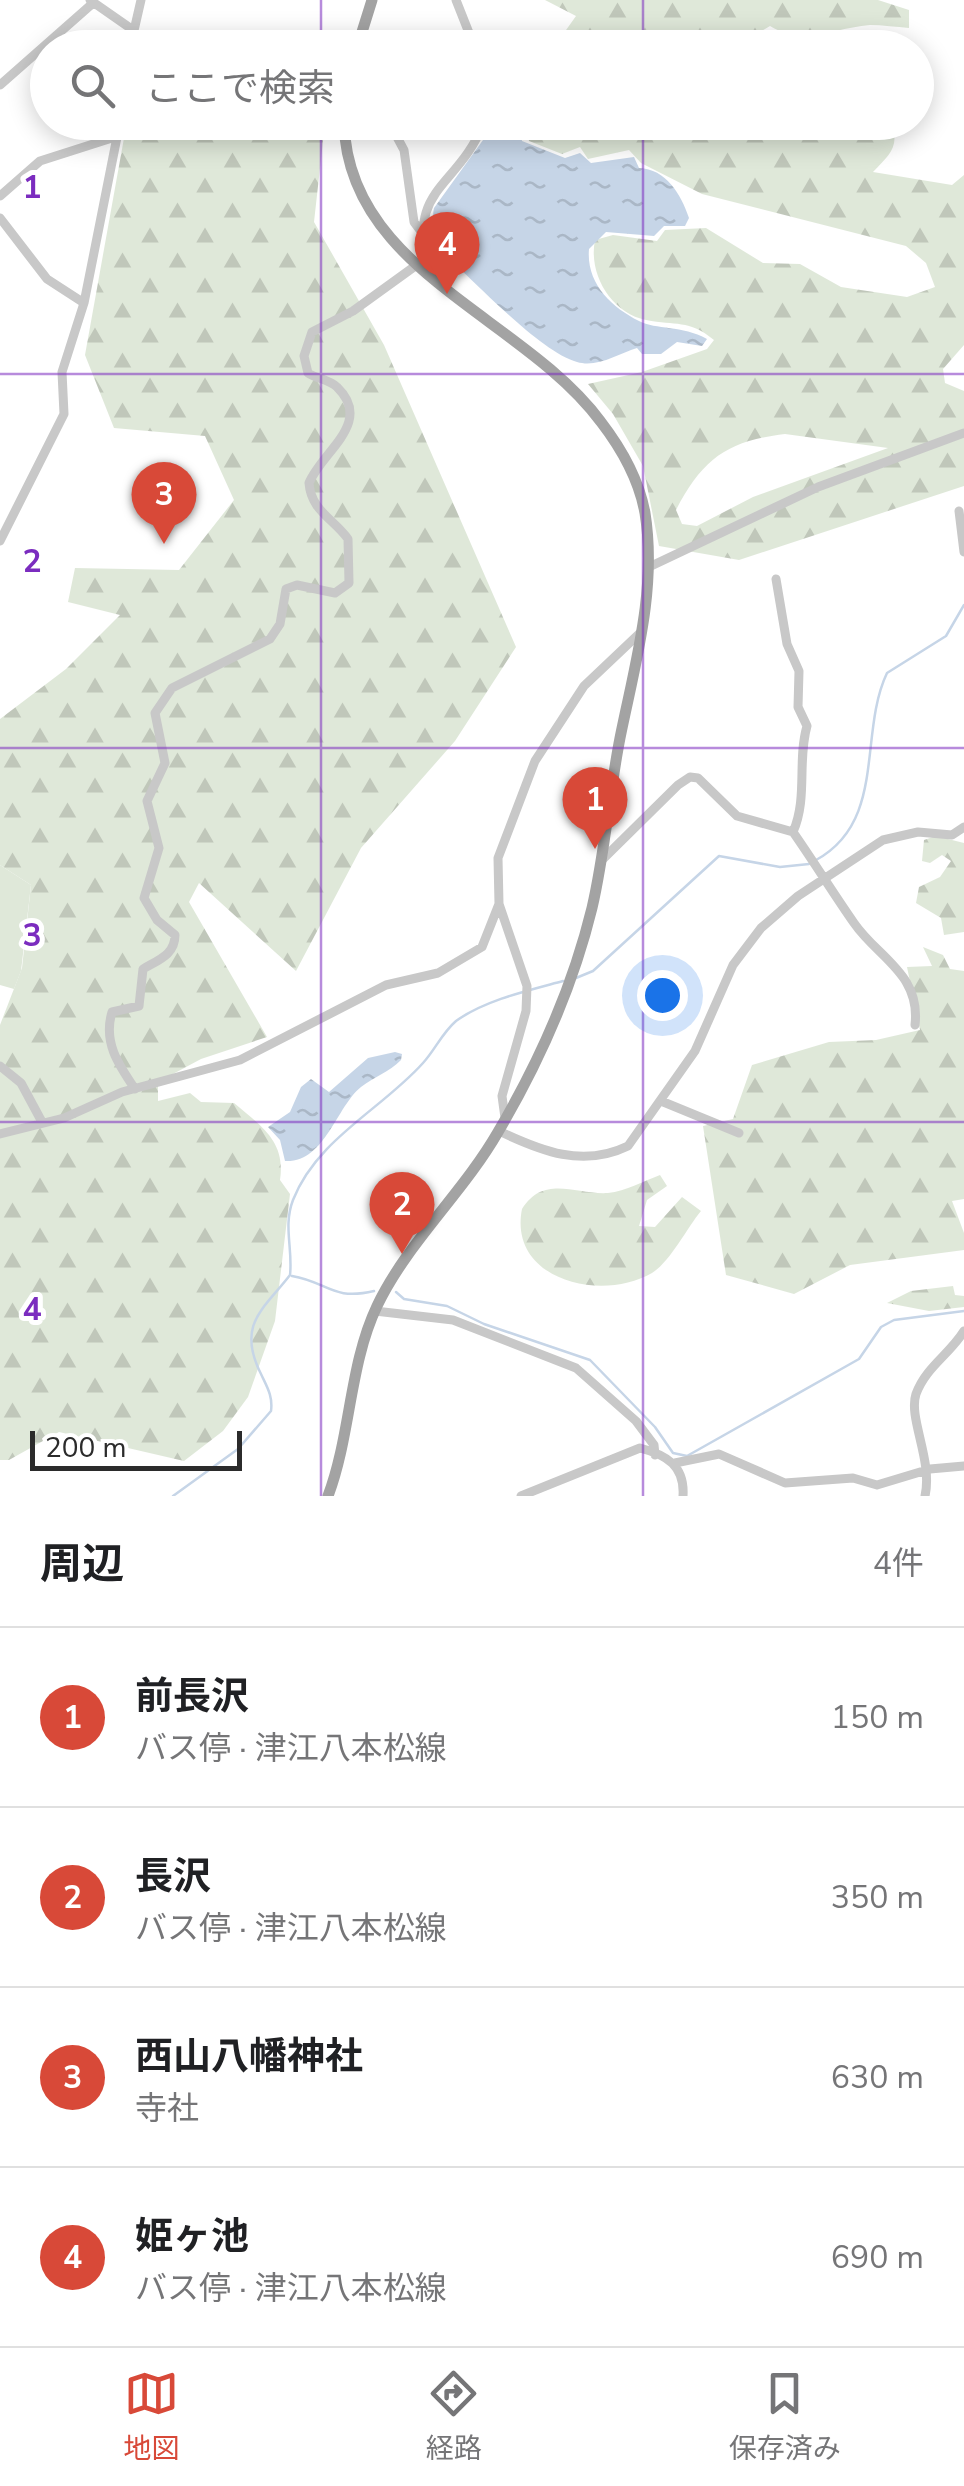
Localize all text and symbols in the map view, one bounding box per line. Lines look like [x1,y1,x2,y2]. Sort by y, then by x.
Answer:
search box [30,30,934,140]
icon: search [65,58,120,113]
text: ここで検索 [145,63,335,114]
text: 1 [22,166,42,209]
pin: 4 [414,212,480,294]
pin: 3 [132,462,196,544]
text: 2 [22,540,42,583]
pin: 1 [562,766,628,849]
text: 3 [22,914,42,957]
your location [637,970,688,1021]
pin: 2 [370,1172,434,1254]
text: 4 [22,1288,42,1331]
scale bar [30,1426,242,1470]
text: 200 m [45,1429,127,1467]
text: 周辺 [40,1536,124,1593]
text: 4件 [873,1542,924,1585]
text: 前長沢 [135,1671,249,1722]
text: 1 [63,1696,82,1739]
text: 150 m [831,1696,924,1739]
text: バス停 · 津江八本松線 [135,1727,447,1770]
text: 長沢 [135,1851,211,1902]
text: 2 [63,1876,82,1919]
text: 350 m [831,1876,924,1919]
text: バス停 · 津江八本松線 [135,1907,447,1950]
text: 西山八幡神社 [135,2031,363,2082]
text: 3 [63,2056,82,2099]
text: 630 m [831,2056,924,2099]
text: 寺社 [135,2087,199,2130]
text: 姫ヶ池 [135,2211,249,2262]
text: 4 [63,2236,82,2279]
text: 690 m [831,2236,924,2279]
text: バス停 · 津江八本松線 [135,2267,447,2310]
tab: 地図 [123,2366,179,2468]
tab: 経路 [426,2366,482,2468]
tab: 保存済み [729,2366,841,2468]

